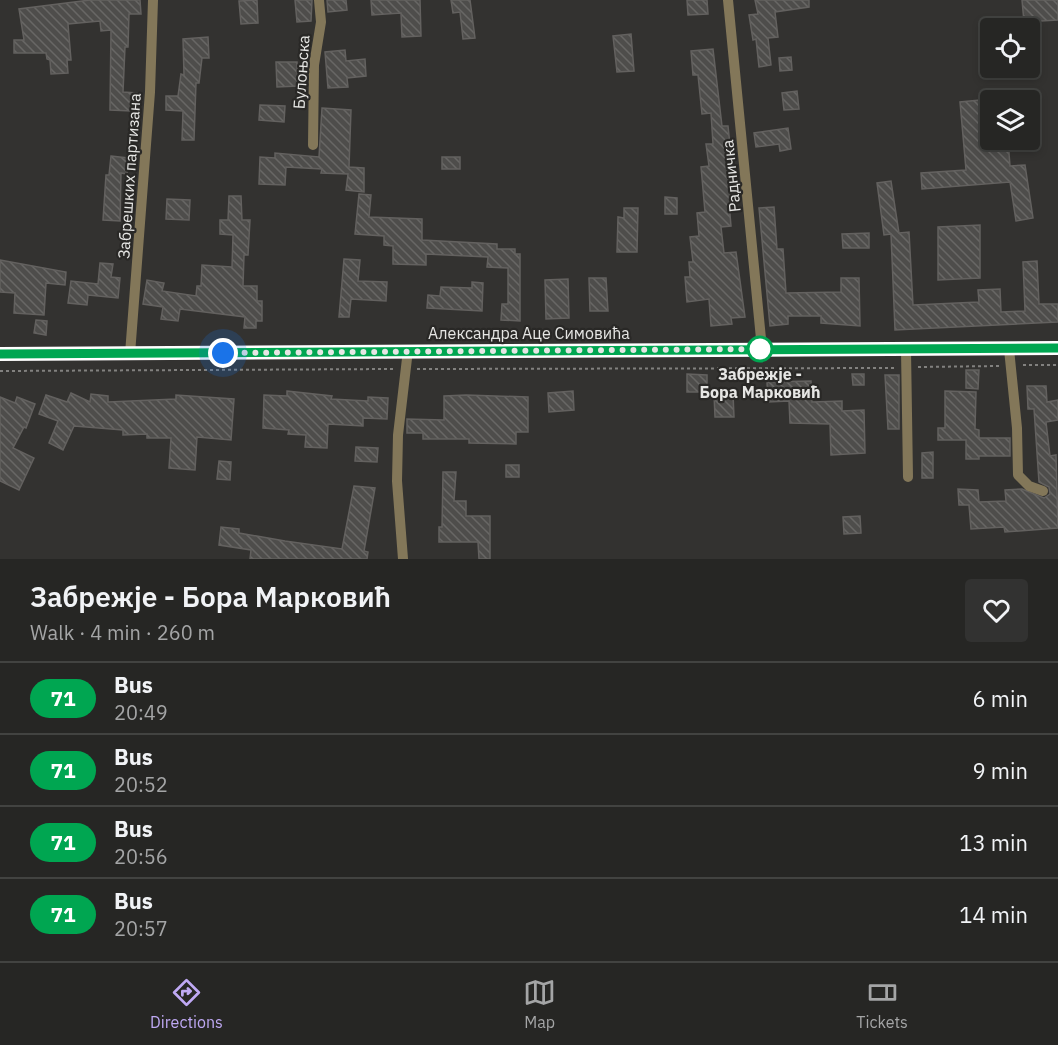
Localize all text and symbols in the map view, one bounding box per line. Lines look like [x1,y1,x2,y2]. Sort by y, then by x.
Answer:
map controls [980,18,1040,150]
button: locate [980,18,1040,78]
street label: Булоњска [288,34,314,110]
button: layers [980,90,1040,150]
street label: Забрешких партизана [113,92,145,260]
street label: Радничка [717,138,745,213]
street label: Александра Аце Симовића [428,323,630,343]
marker: Забрежје - Бора Марковић [747,336,773,362]
your location [208,338,238,368]
place label: Забрежје - Бора Марковић [700,364,820,402]
text: Забрежје - Бора Марковић [30,578,391,615]
button: heart [965,579,1028,642]
text: Walk · 4 min · 260 m [30,619,215,646]
text: Bus [114,670,153,699]
text: 71 [50,684,76,712]
text: 6 min [972,684,1028,713]
text: 20:49 [114,699,168,726]
text: Bus [114,742,153,771]
text: 71 [50,756,76,784]
text: 9 min [972,756,1028,785]
text: 20:52 [114,771,168,798]
text: Bus [114,814,153,843]
text: 71 [50,828,76,856]
text: 13 min [959,828,1028,857]
text: 20:56 [114,843,168,870]
text: Bus [114,886,153,915]
text: 71 [50,900,76,928]
text: 14 min [959,900,1028,929]
text: 20:57 [114,915,168,942]
tab: Directions [150,976,223,1032]
tab: Map [523,976,556,1032]
tab: Tickets [856,976,908,1032]

